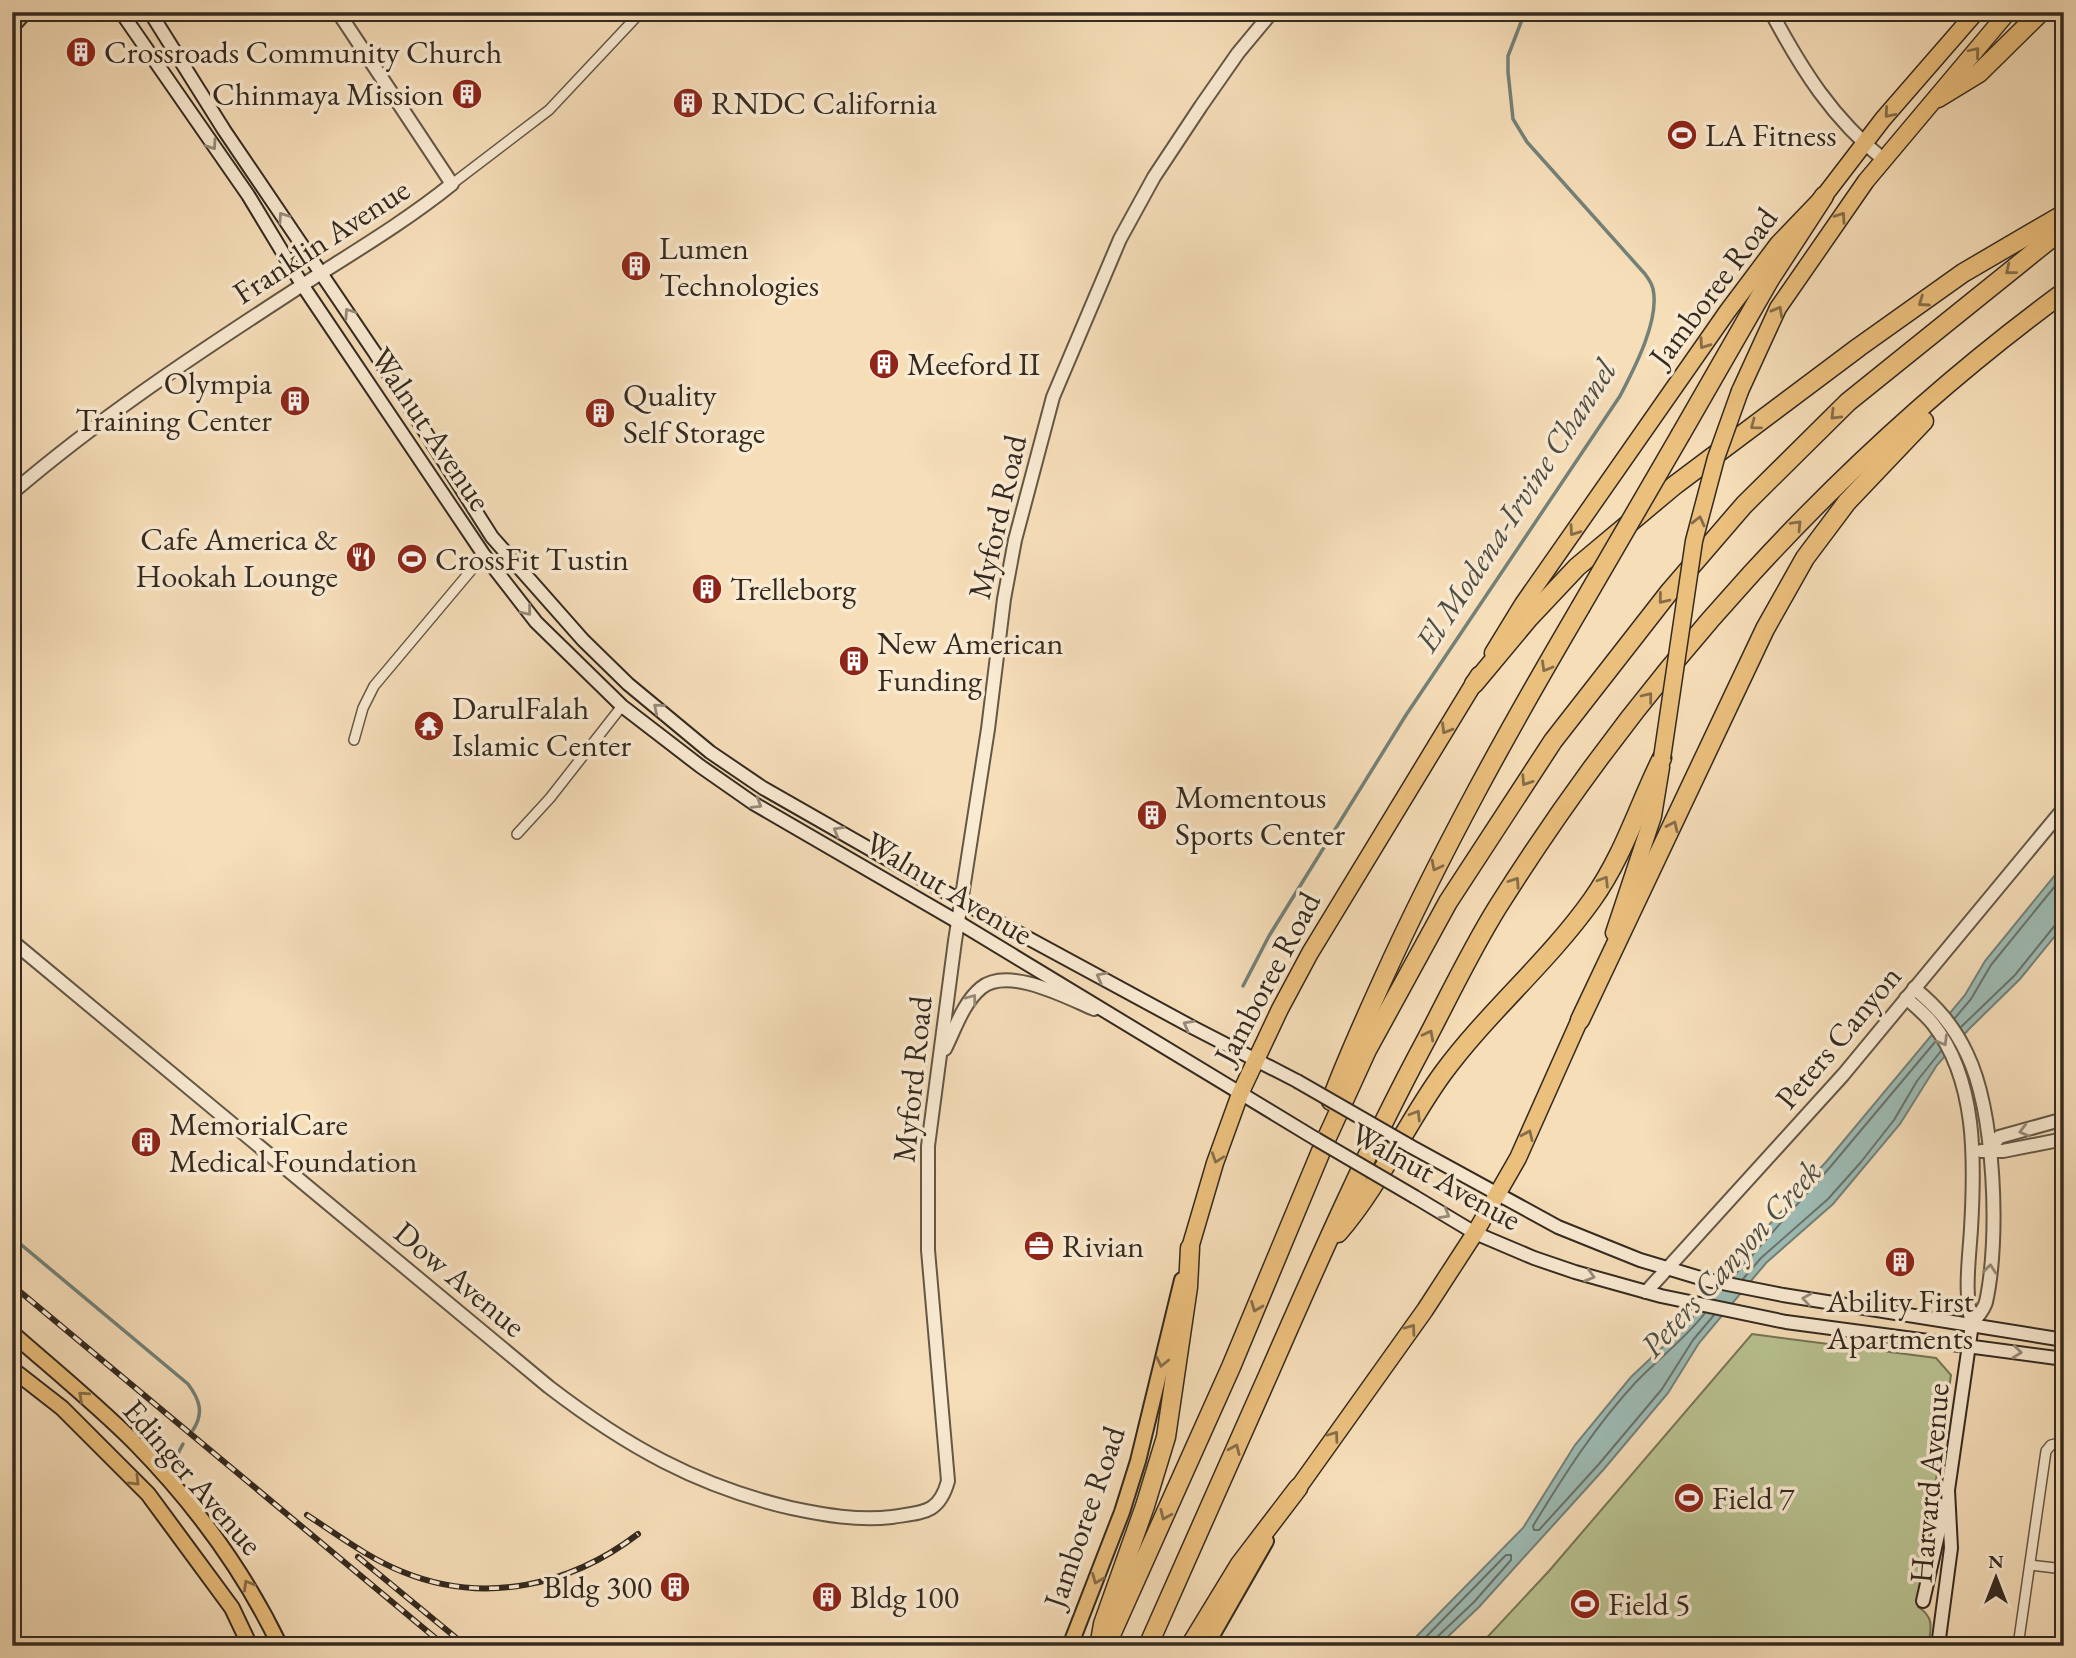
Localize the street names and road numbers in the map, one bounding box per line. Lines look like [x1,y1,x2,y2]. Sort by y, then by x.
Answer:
street label: Franklin Avenue [225,168,417,314]
street label: Jamboree Road [1637,198,1787,378]
street label: Walnut Avenue [361,339,501,519]
street label: Myford Road [958,430,1036,603]
street label: Walnut Avenue [857,821,1041,955]
street label: Jamboree Road [1203,884,1330,1074]
street label: Peters Canyon [1765,956,1911,1118]
street label: Myford Road [882,993,942,1164]
street label: Walnut Avenue [1343,1112,1529,1240]
street label: Dow Avenue [385,1212,535,1346]
street label: Harvard Avenue [1899,1381,1959,1585]
street label: Edinger Avenue [114,1390,272,1564]
street label: Jamboree Road [1032,1420,1135,1616]

